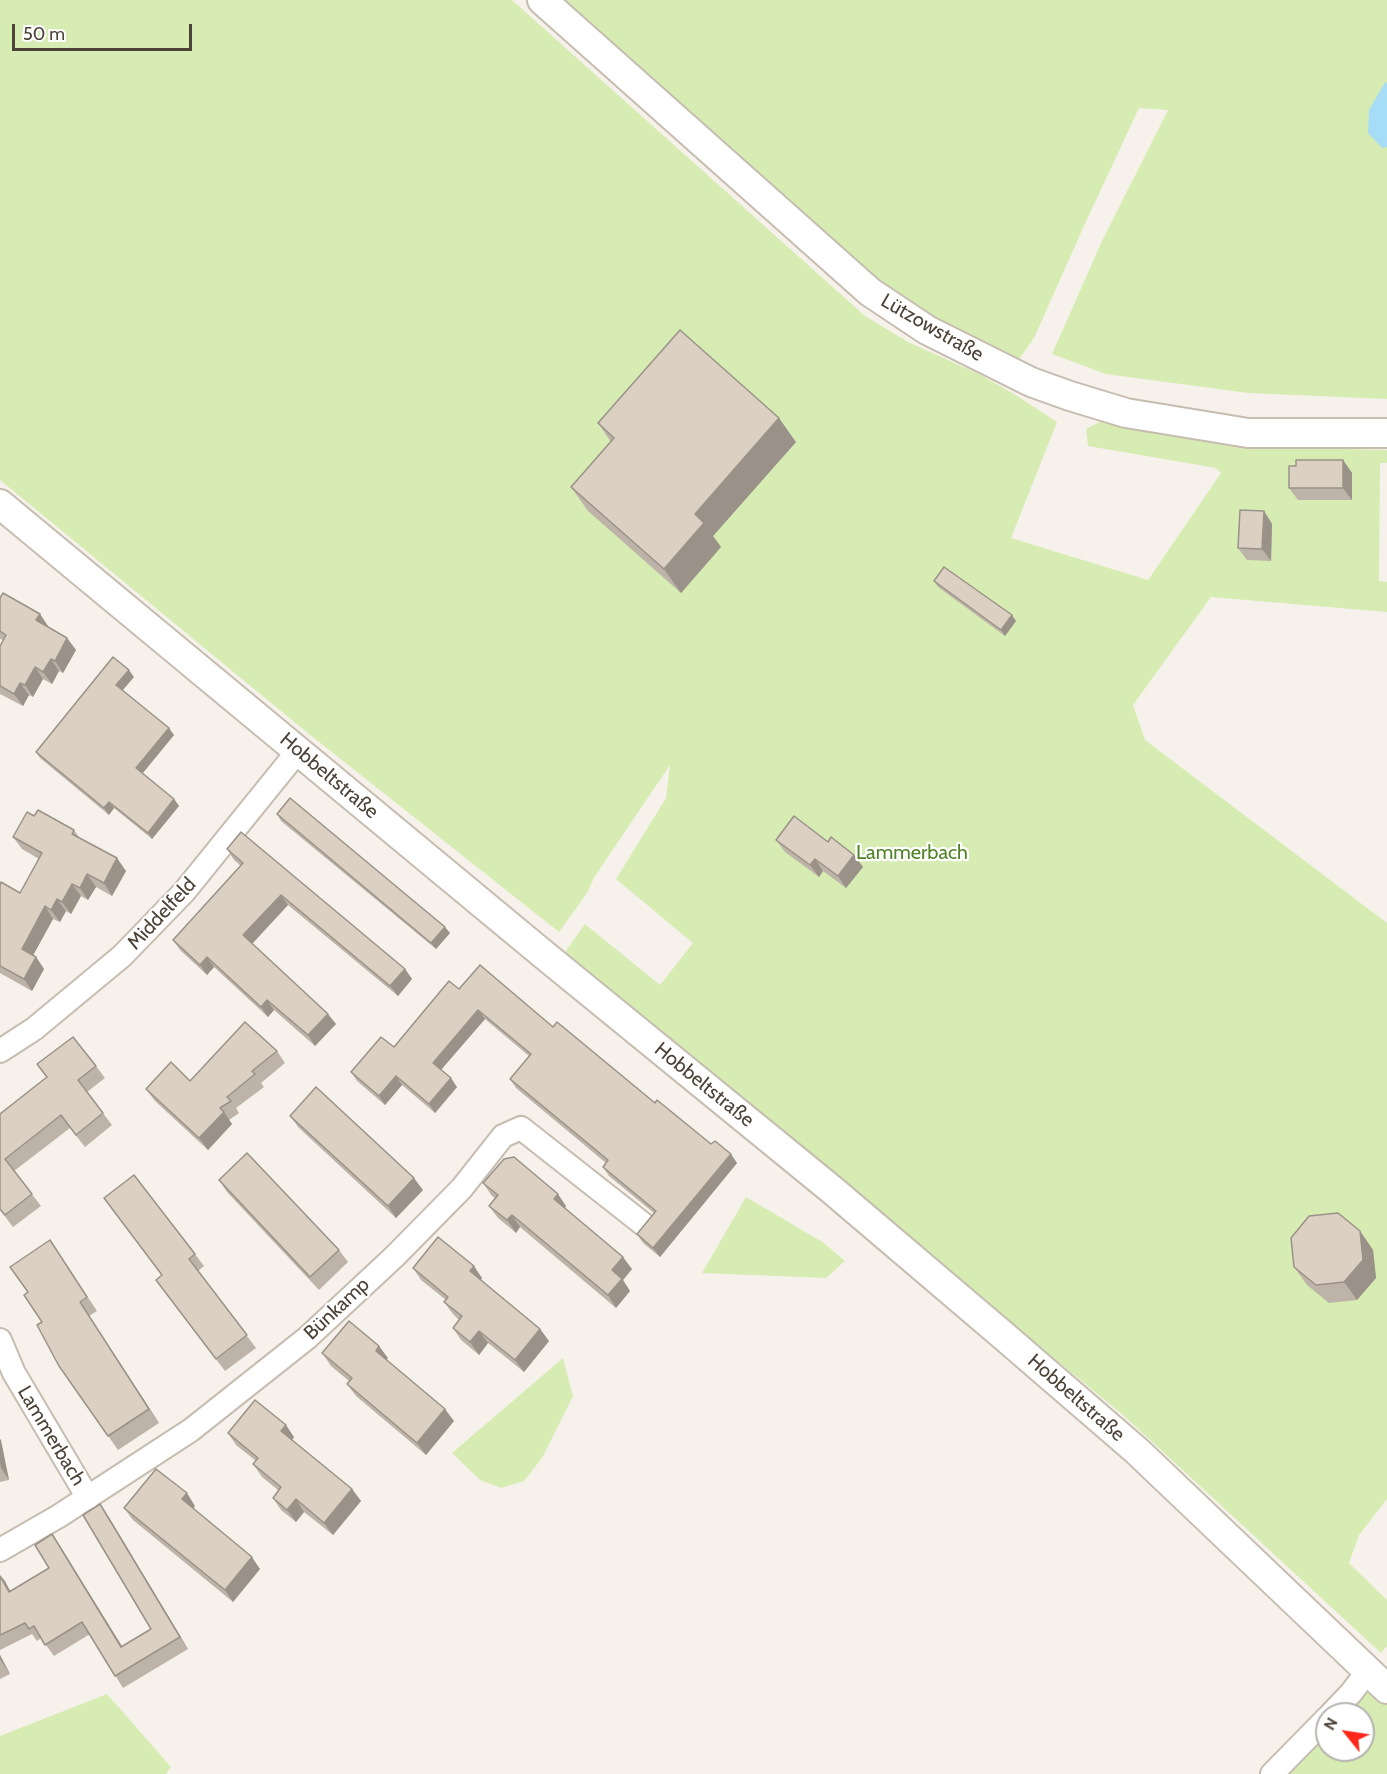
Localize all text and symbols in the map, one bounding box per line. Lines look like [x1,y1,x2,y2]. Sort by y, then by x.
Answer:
scale bar [15,12,195,50]
text: 50 m [23,23,65,45]
street label: Lützowstraße [877,289,987,367]
street label: Hobbeltstraße [275,728,383,824]
park label: Lammerbach [856,841,968,865]
street label: Middelfeld [123,873,201,955]
street label: Hobbeltstraße [649,1038,759,1132]
street label: Bünkamp [299,1273,375,1345]
street label: Hobbeltstraße [1022,1349,1130,1447]
street label: Lammerbach [12,1382,90,1490]
north arrow [1315,1702,1375,1762]
text: N [1320,1714,1342,1733]

